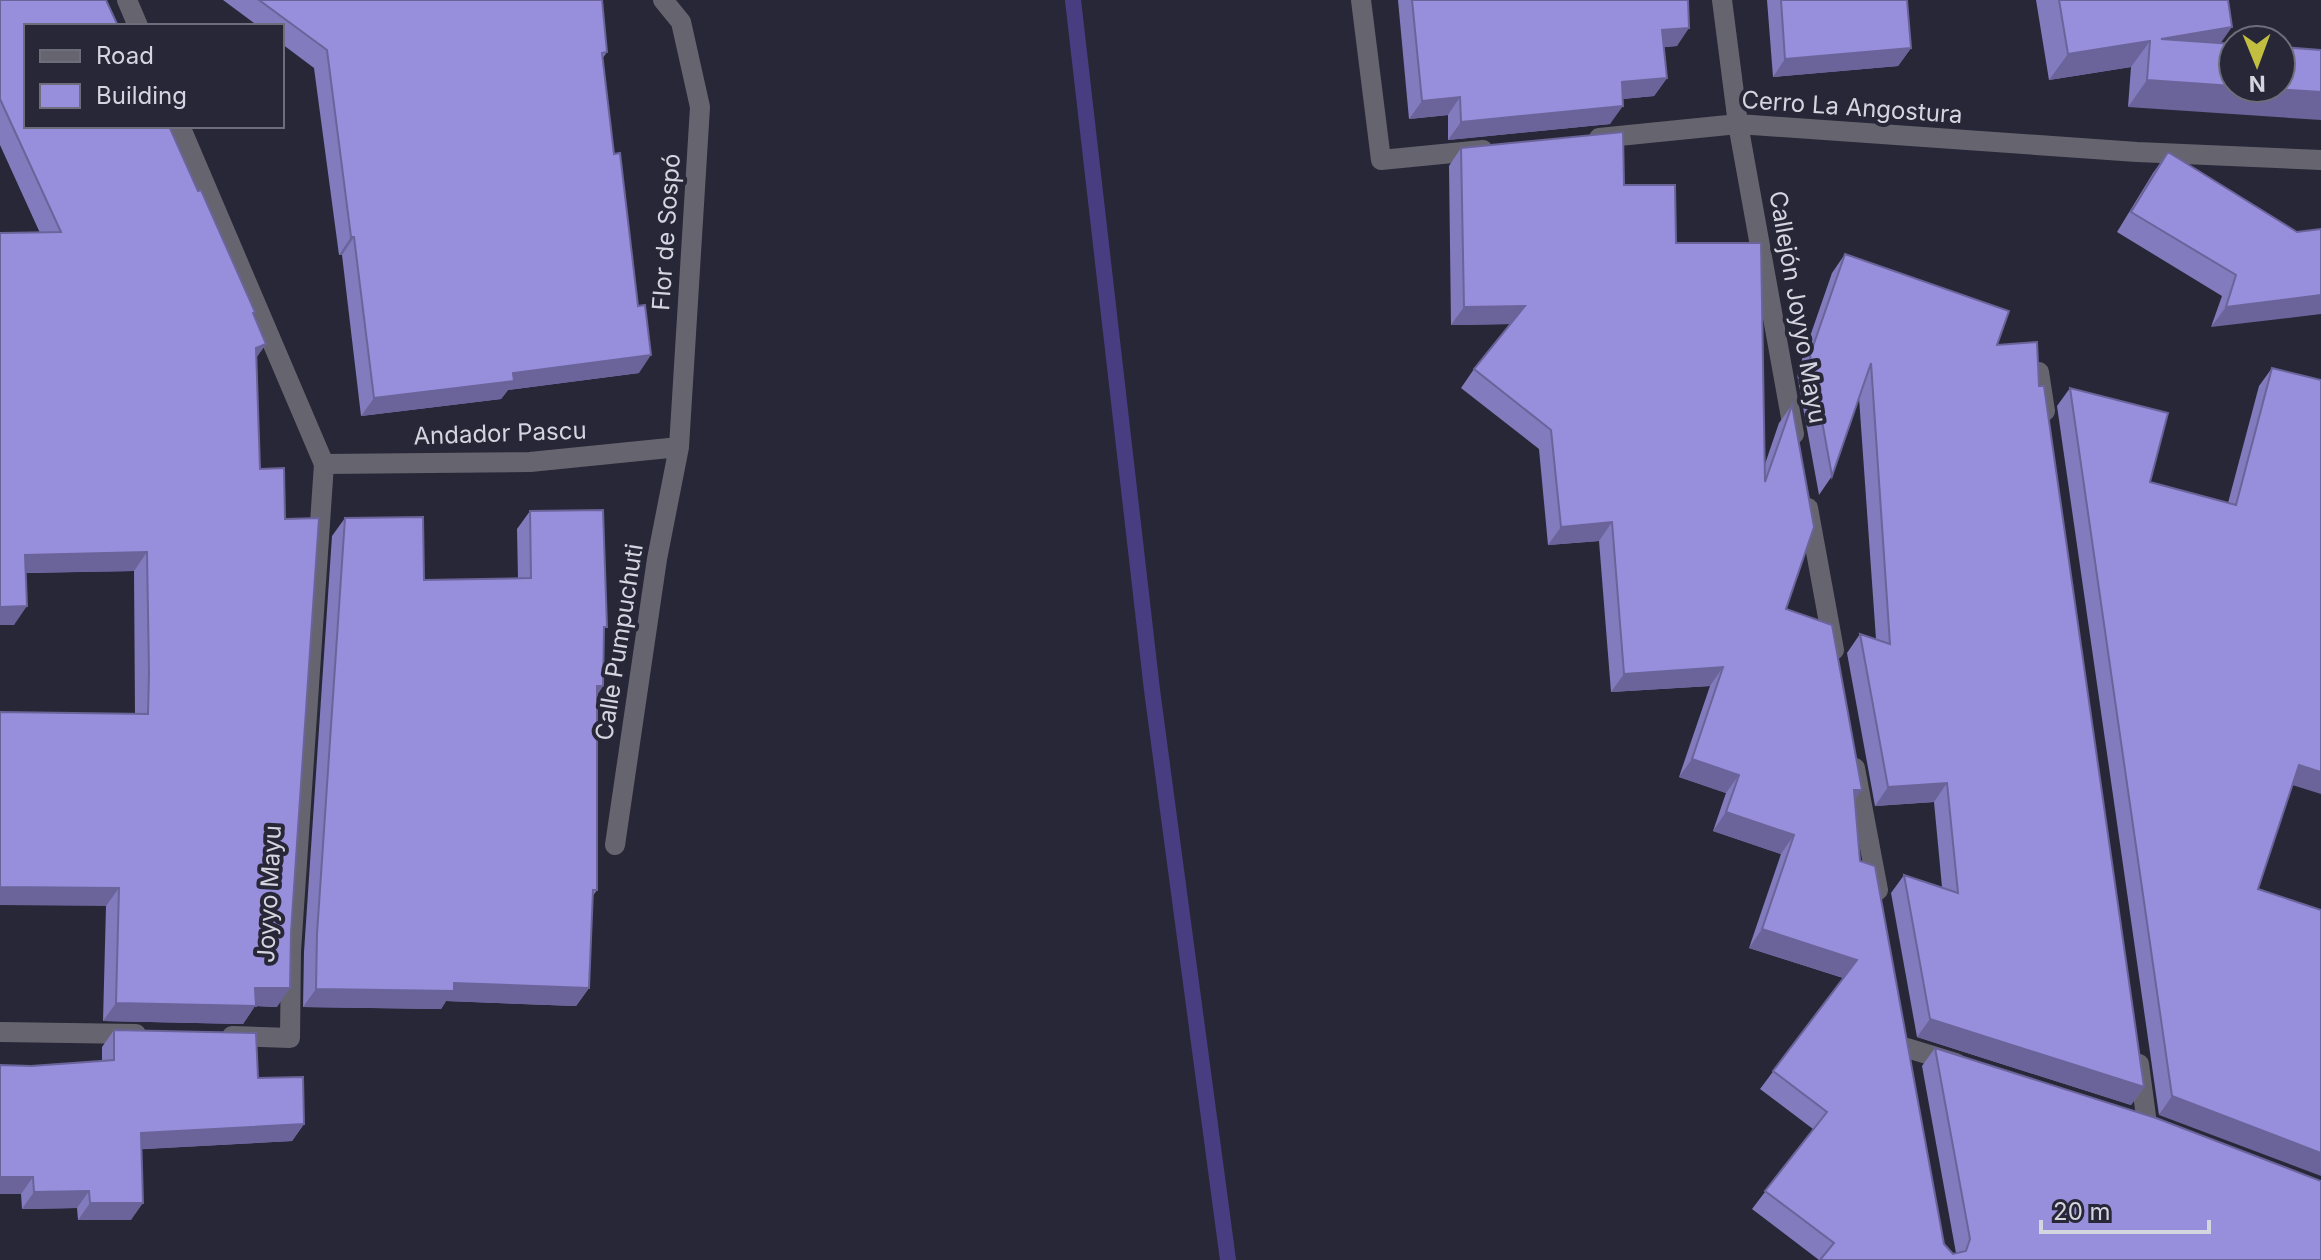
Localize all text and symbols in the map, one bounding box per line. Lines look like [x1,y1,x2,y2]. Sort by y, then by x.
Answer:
legend [24,24,284,128]
north arrow [2217,24,2297,104]
text: Road [96,41,154,70]
text: N [2249,71,2266,97]
text: Building [96,81,187,110]
street label: Cerro La Angostura [1740,85,1964,129]
street label: Flor de Sospó [646,153,686,311]
street label: Callejón Joyyo Mayu [1763,189,1833,425]
street label: Andador Pascu [413,415,587,451]
street label: Calle Pumpuchuti [589,542,649,742]
street label: Joyyo Mayu [251,824,287,964]
scale bar [2041,1184,2209,1234]
text: 20 m [2053,1197,2111,1226]

